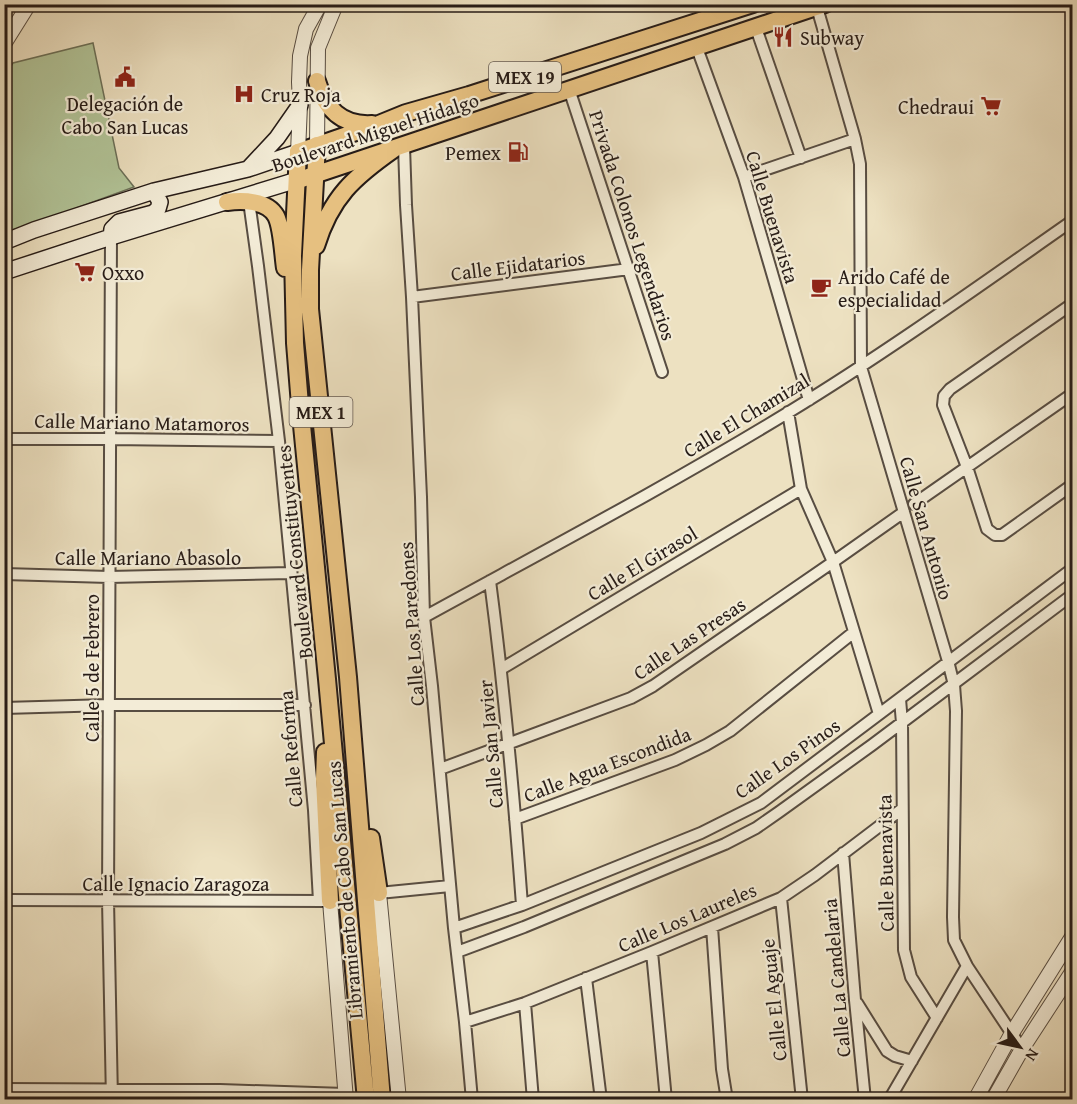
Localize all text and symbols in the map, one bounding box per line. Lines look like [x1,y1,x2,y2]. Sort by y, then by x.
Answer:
place label: Subway [800,23,864,52]
restaurant icon: Subway [771,25,795,49]
road number: MEX 19 [489,62,561,92]
public building icon: Delegación de Cabo San Lucas [113,65,137,89]
place label: Cruz Roja [261,80,341,109]
hospital icon: Cruz Roja [232,82,256,106]
street label: Boulevard Miguel Hidalgo [268,85,482,179]
place label: Delegación de Cabo San Lucas [62,89,189,141]
place label: Chedraui [898,92,974,121]
supermarket icon: Chedraui [979,94,1003,118]
street label: Privada Colonos Legendarios [582,106,684,344]
place label: Pemex [445,138,502,167]
fuel station icon: Pemex [506,140,530,164]
street label: Calle Buenavista [739,147,807,287]
street label: Calle Ejidatarios [449,242,587,288]
place label: Oxxo [102,258,144,287]
supermarket icon: Oxxo [73,260,97,284]
place label: Arido Café de especialidad [838,262,950,314]
cafe icon: Arido Café de especialidad [809,275,833,299]
street label: Calle El Chamizal [677,366,815,464]
road number: MEX 1 [290,397,352,427]
street label: Calle Mariano Matamoros [34,406,250,438]
street label: Boulevard Constituyentes [268,444,320,660]
street label: Calle San Antonio [893,453,961,603]
street label: Calle El Girasol [581,518,703,607]
street label: Calle Los Paredones [391,541,431,707]
street label: Calle Mariano Abasolo [55,543,241,572]
street label: Calle Las Presas [627,590,751,686]
street label: Calle 5 de Febrero [77,594,106,742]
street label: Calle San Javier [470,679,510,809]
street label: Calle Reforma [270,689,310,808]
street label: Calle Los Pinos [728,711,846,805]
street label: Calle Agua Escondida [519,719,695,809]
street label: Libramiento de Cabo San Lucas [318,760,370,1020]
street label: Calle Buenavista [869,794,901,932]
street label: Calle Ignacio Zaragoza [82,869,270,898]
street label: Calle Los Laureles [613,875,761,959]
street label: Calle La Candelaria [815,897,857,1058]
street label: Calle El Aguaje [752,938,794,1062]
north arrow [990,1017,1050,1077]
text: N [1019,1044,1046,1066]

